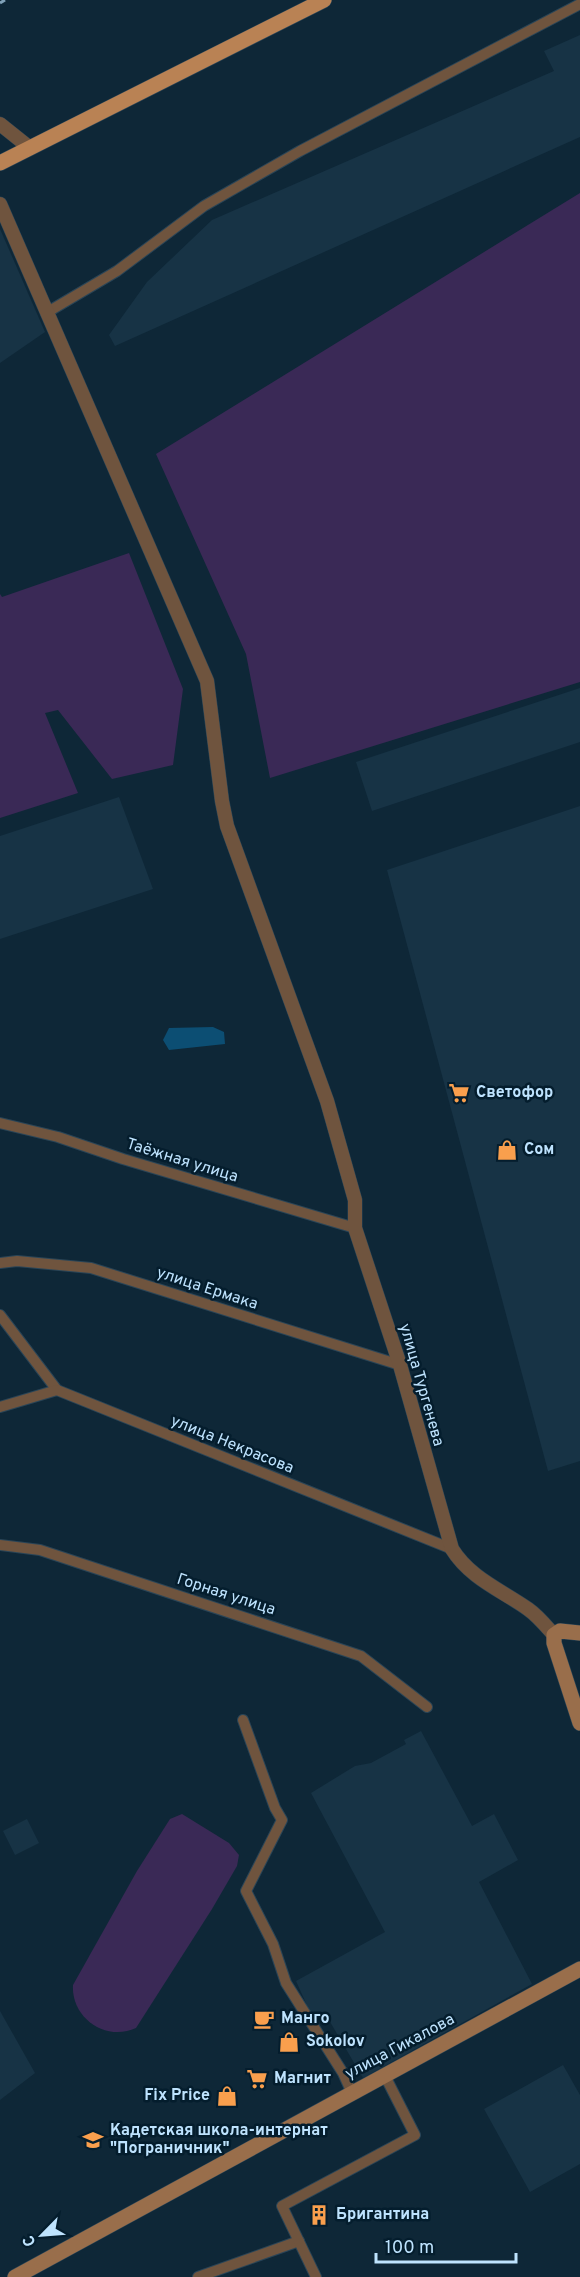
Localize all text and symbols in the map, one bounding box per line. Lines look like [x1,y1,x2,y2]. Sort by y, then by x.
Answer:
supermarket icon: Светофор [447,1081,471,1105]
place label: Светофор [476,1083,553,1103]
street label: Таёжная улица [124,1134,240,1188]
shop icon: Сом [495,1138,519,1162]
place label: Сом [524,1140,554,1160]
street label: улица Ермака [154,1263,260,1315]
street label: улица Тургенева [394,1321,448,1449]
street label: улица Некрасова [167,1411,297,1479]
street label: Горная улица [174,1570,278,1620]
cafe icon: Манго [252,2007,276,2031]
place label: Манго [281,2009,330,2029]
street label: улица Гикалова [342,2010,458,2084]
shop icon: Sokolov [277,2030,301,2054]
place label: Sokolov [306,2032,365,2052]
supermarket icon: Магнит [245,2067,269,2091]
place label: Магнит [274,2069,331,2089]
shop icon: Fix Price [215,2084,239,2108]
place label: Fix Price [144,2086,210,2106]
place label: Кадетская школа-интернат "Пограничник" [110,2121,328,2159]
school or university icon: Кадетская школа-интернат "Пограничник" [81,2128,105,2152]
building icon: Бригантина [307,2203,331,2227]
north arrow [12,2205,72,2265]
place label: Бригантина [336,2205,429,2225]
scale bar [376,2226,516,2264]
text: С [19,2232,41,2249]
text: 100 m [385,2237,434,2260]

